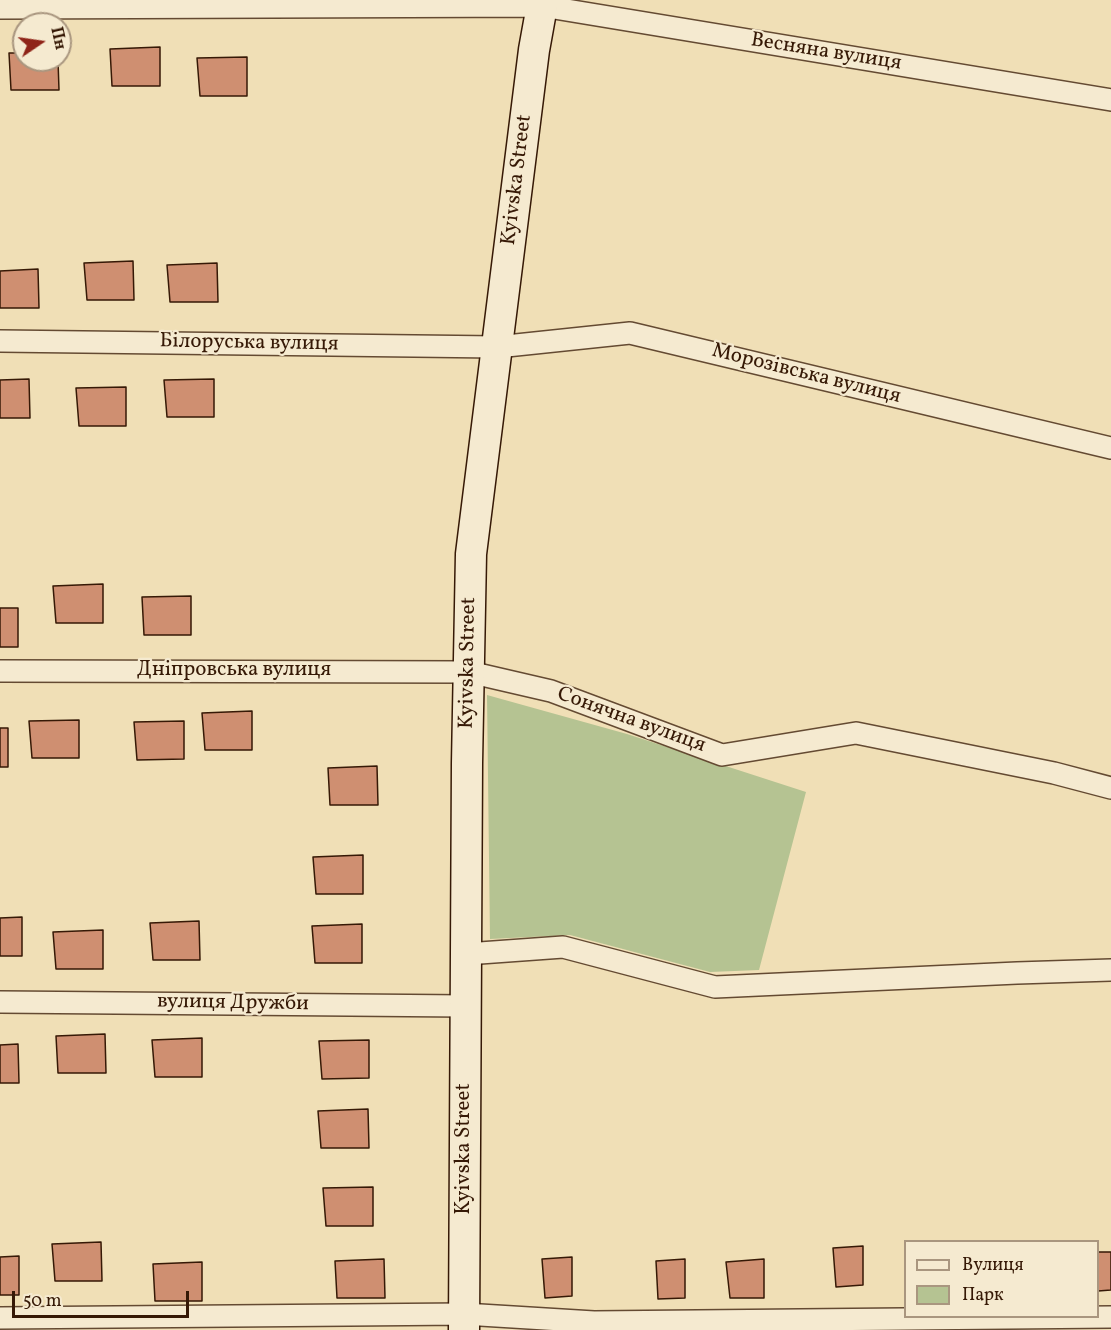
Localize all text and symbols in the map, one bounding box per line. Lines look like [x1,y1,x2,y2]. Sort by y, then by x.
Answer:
north arrow [12,12,72,72]
text: Пн [44,25,71,52]
street label: Весняна вулиця [749,29,903,77]
street label: Kyivska Street [497,113,539,247]
street label: Білоруська вулиця [159,330,339,358]
street label: Морозівська вулиця [709,339,903,411]
street label: Kyivska Street [455,597,483,729]
street label: Дніпровська вулиця [137,658,331,684]
street label: Сонячна вулиця [553,682,709,760]
street label: вулиця Дружби [157,990,309,1018]
street label: Kyivska Street [452,1083,478,1215]
legend [904,1240,1099,1318]
text: Вулиця [962,1253,1024,1278]
scale bar [15,1279,192,1317]
text: Парк [962,1283,1004,1308]
text: 50 m [23,1289,62,1314]

